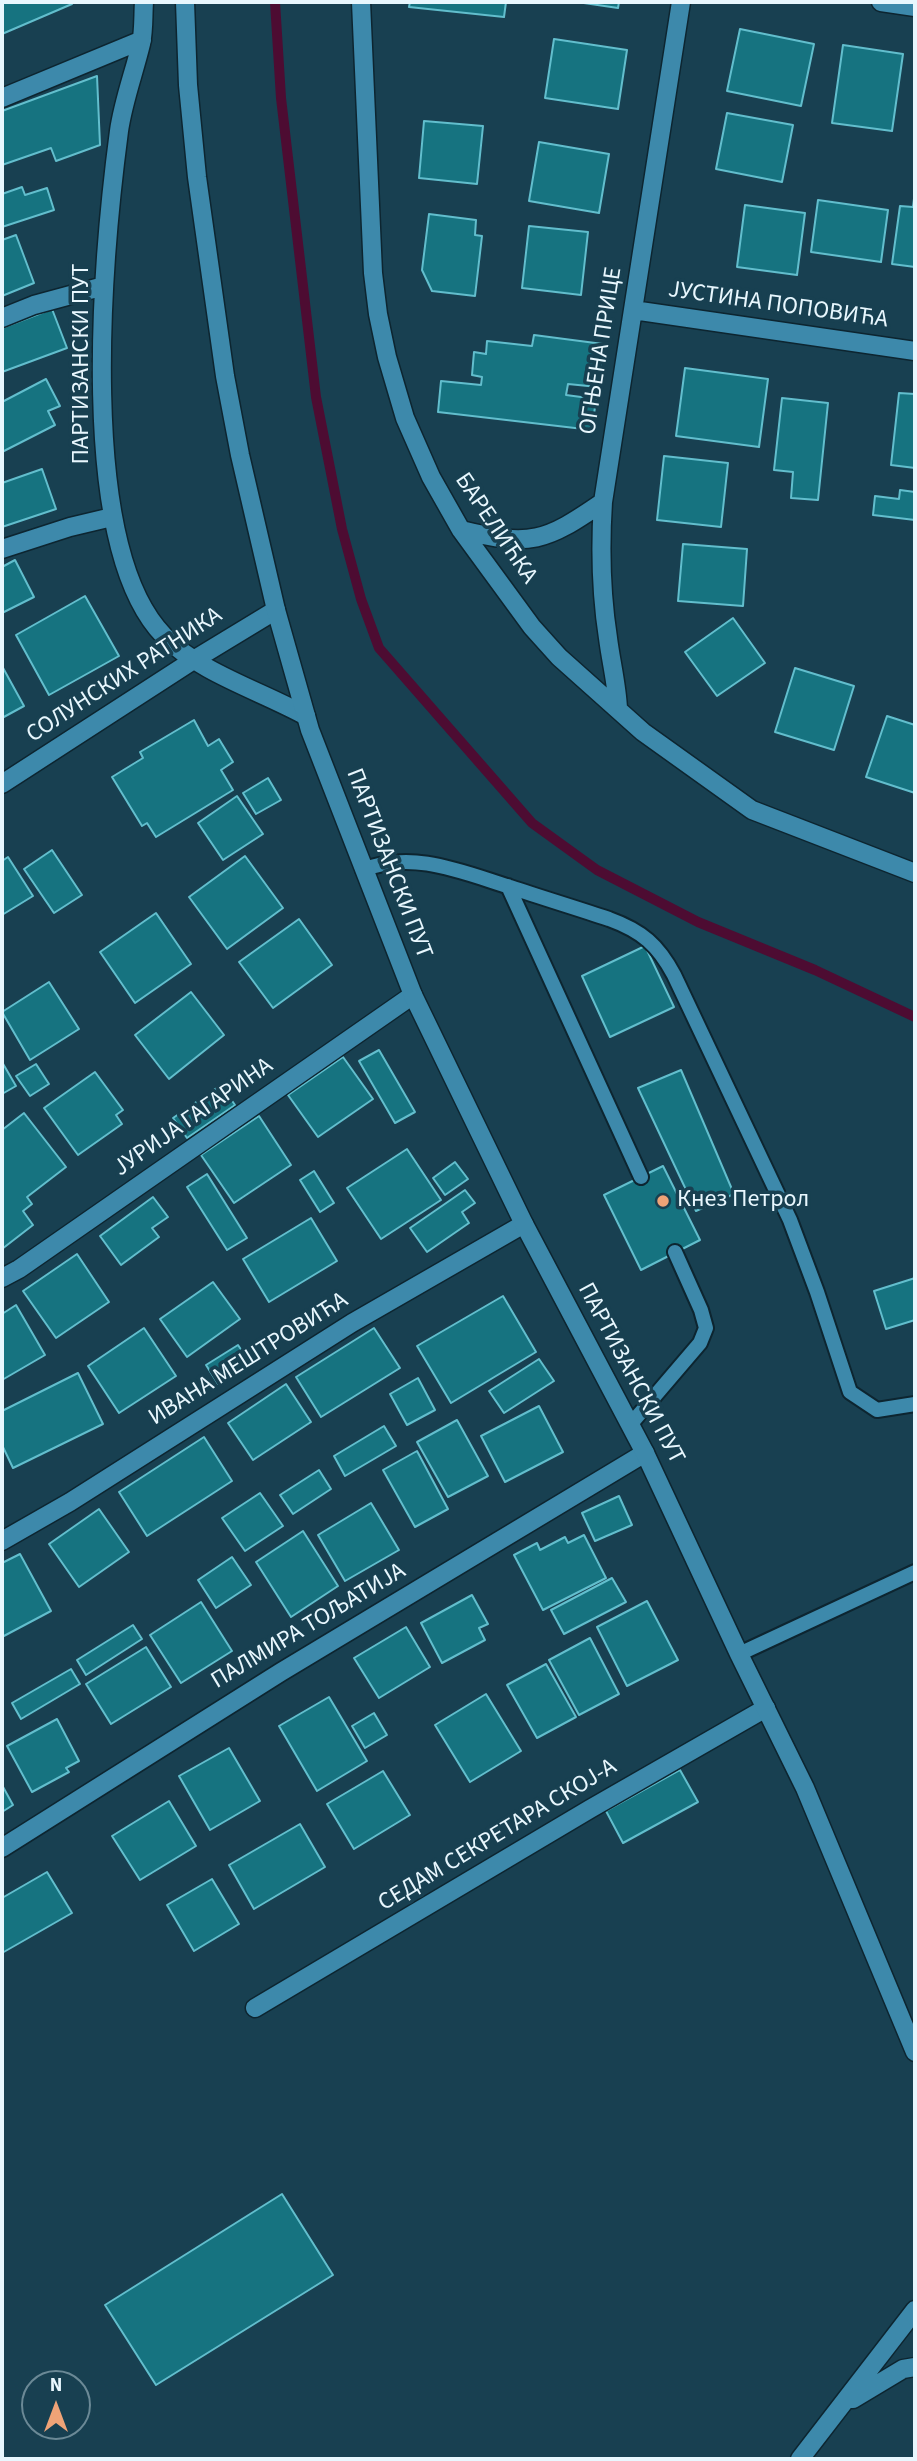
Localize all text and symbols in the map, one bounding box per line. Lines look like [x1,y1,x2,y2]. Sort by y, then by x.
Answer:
street label: ПАРТИЗАНСКИ ПУТ [69,264,97,464]
street label: ОГЊЕНА ПРИЦЕ [575,265,629,437]
street label: ЈУСТИНА ПОПОВИЋА [666,276,890,336]
street label: БАРЕЛИЋКА [447,468,543,590]
street label: СОЛУНСКИХ РАТНИКА [22,602,228,750]
street label: ПАРТИЗАНСКИ ПУТ [339,765,437,963]
street label: ЈУРИЈА ГАГАРИНА [109,1052,279,1184]
place label: Кнез Петрол [677,1187,809,1215]
marker: Кнез Петрол [655,1193,671,1209]
street label: ПАРТИЗАНСКИ ПУТ [570,1279,690,1469]
street label: ИВАНА МЕШТРОВИЋА [144,1287,354,1433]
street label: ПАЛМИРА ТОЉАТИЈА [207,1558,411,1696]
street label: СЕДАМ СЕКРЕТАРА СКОЈ-А [374,1753,622,1919]
north arrow [21,2370,91,2440]
text: N [50,2372,62,2399]

